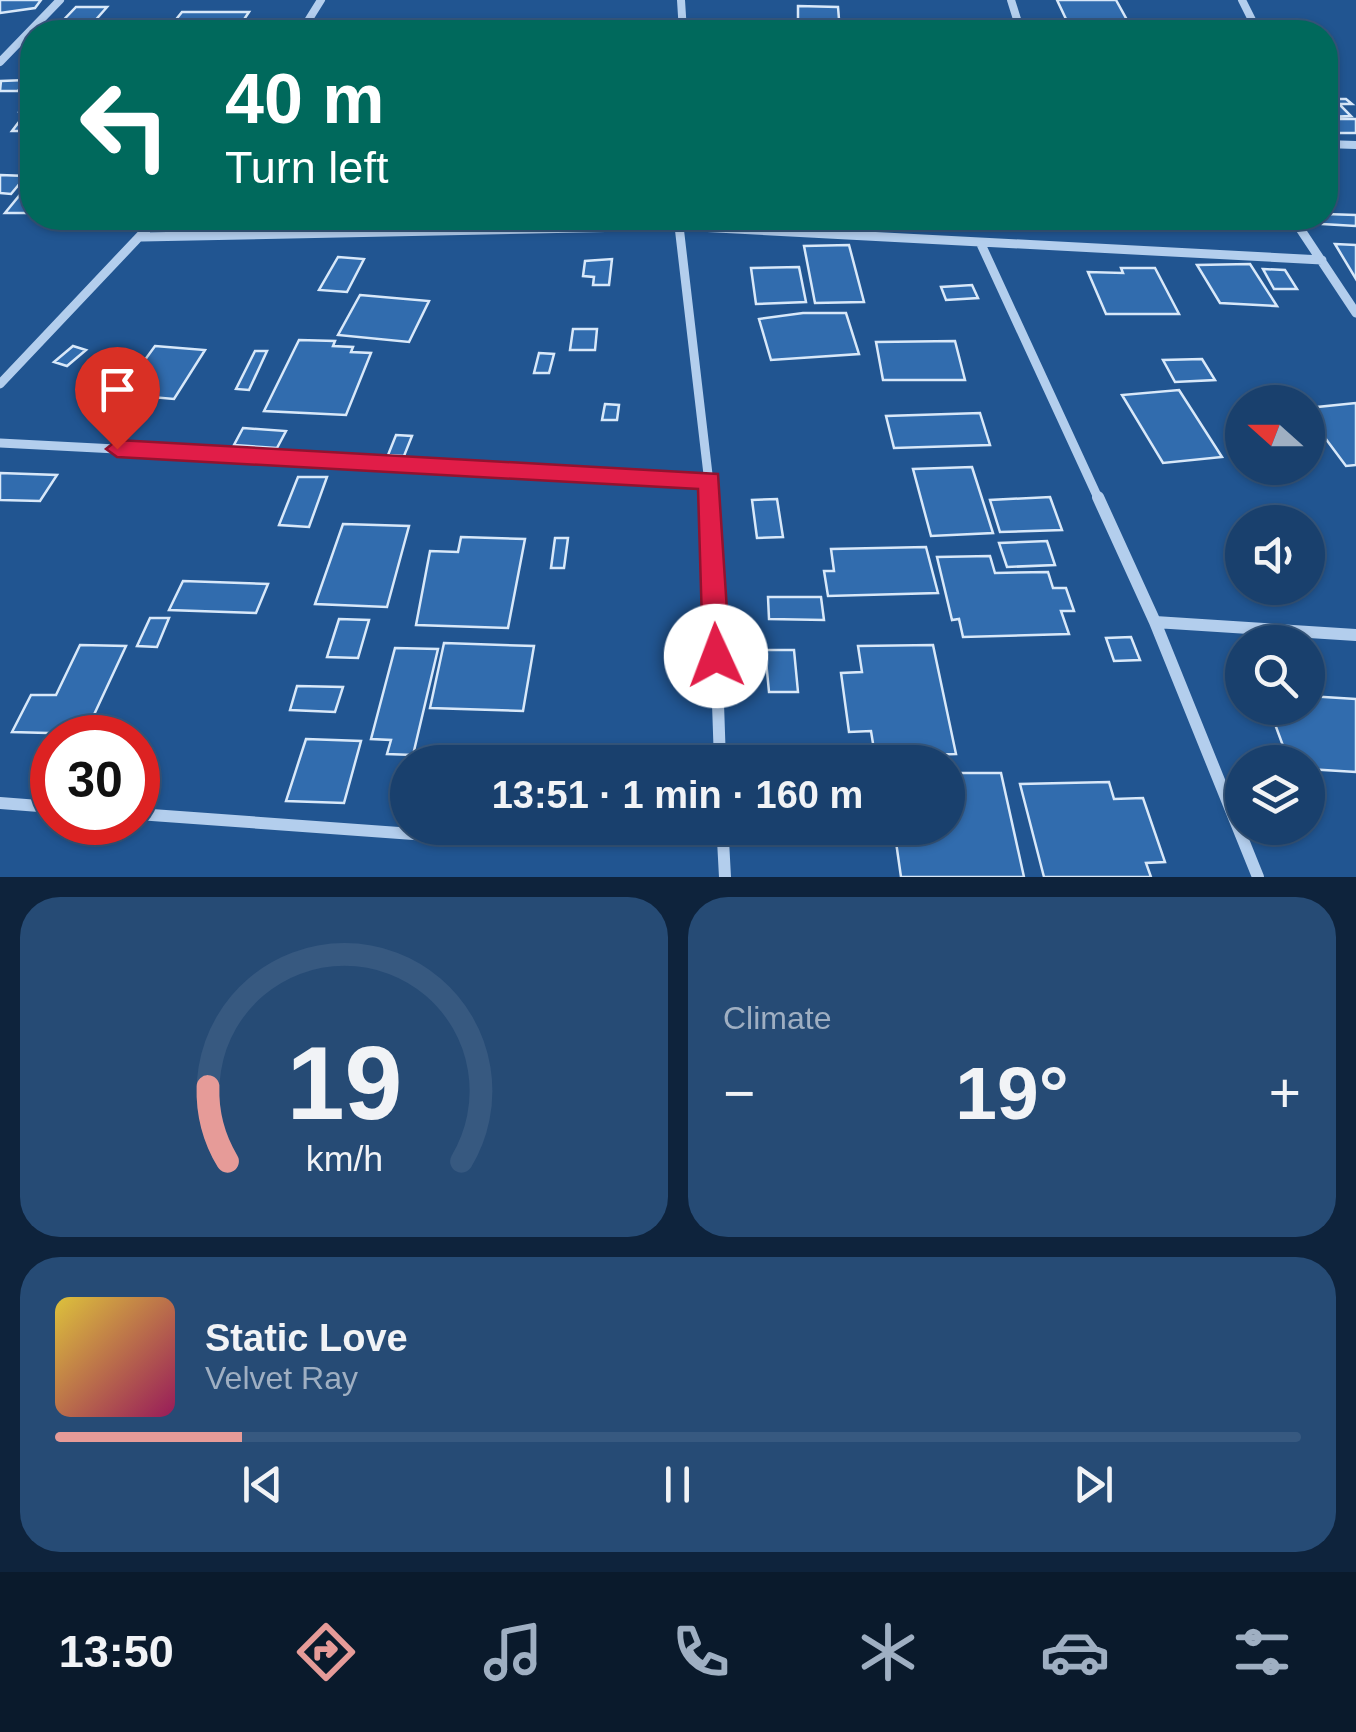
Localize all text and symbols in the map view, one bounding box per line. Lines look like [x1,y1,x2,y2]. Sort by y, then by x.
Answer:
icon: left [60,60,190,190]
text: 40 m [225,60,385,138]
text: Turn left [225,142,388,193]
pin [75,347,160,450]
icon: arrive [90,362,145,417]
north arrow [1225,385,1325,485]
map controls [1225,385,1325,845]
button: sound [1225,505,1325,605]
position arrow [664,604,768,708]
button: search [1225,625,1325,725]
speed limit sign: 30 [30,715,160,845]
button: layers [1225,745,1325,845]
text: 13:51 · 1 min · 160 m [492,774,863,816]
text: Climate [723,1000,831,1036]
text: 19 [286,1025,402,1141]
text: 19° [955,1051,1069,1135]
text: − [723,1062,755,1124]
text: + [1269,1062,1301,1124]
text: km/h [305,1139,383,1179]
text: Static Love [205,1317,408,1359]
text: Velvet Ray [205,1360,358,1396]
icon: previous [235,1457,290,1512]
icon: pause [650,1457,705,1512]
icon: next [1066,1457,1121,1512]
icon: directions [291,1617,361,1687]
icon: music [478,1617,548,1687]
icon: phone [666,1617,736,1687]
icon: climate [853,1617,923,1687]
icon: car [1040,1617,1110,1687]
icon: filters [1227,1617,1297,1687]
text: 13:50 [59,1626,174,1677]

